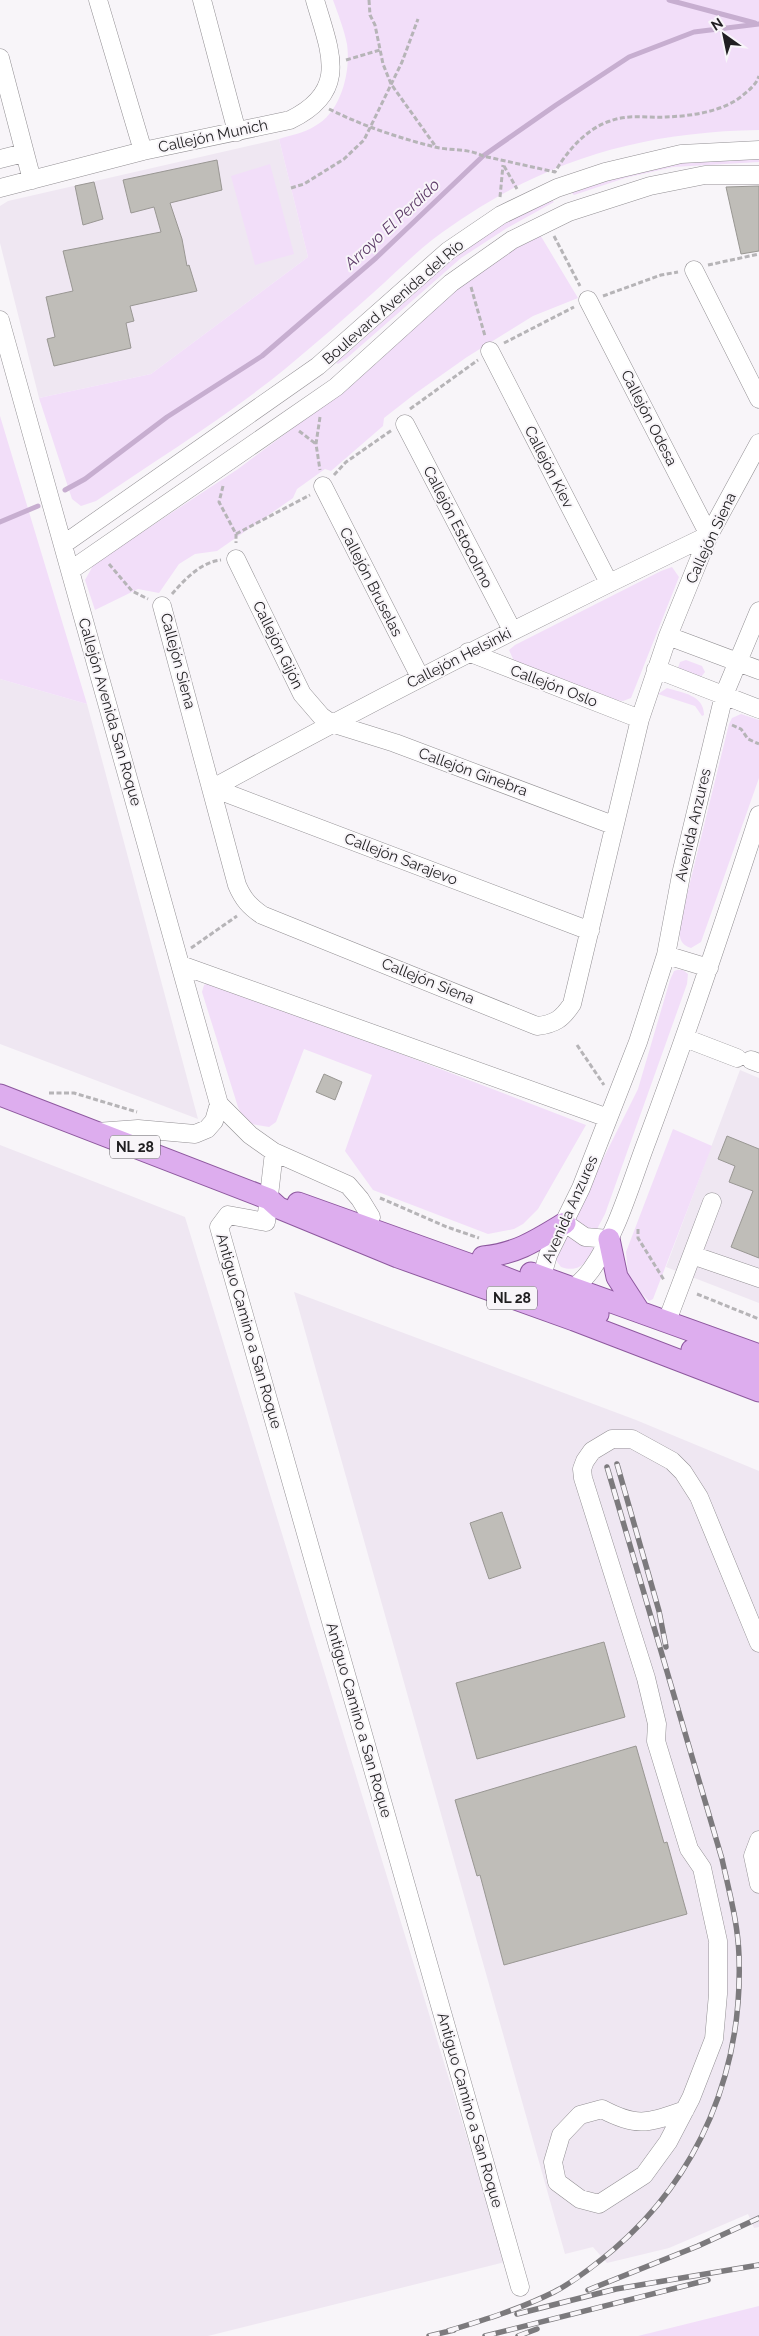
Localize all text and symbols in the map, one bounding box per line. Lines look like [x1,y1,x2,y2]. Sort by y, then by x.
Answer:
north arrow [699,10,749,60]
text: N [708,14,726,34]
street label: Callejón Munich [157,116,269,156]
water label: Arroyo El Perdido [340,175,443,274]
street label: Boulevard Avenida del Río [319,236,467,368]
street label: Callejón Odesa [617,367,681,469]
street label: Callejón Kiev [521,423,577,511]
street label: Callejón Estocolmo [419,463,497,591]
street label: Callejón Siena [682,490,740,586]
street label: Callejón Bruselas [336,524,406,640]
street label: Callejón Gijón [249,598,307,692]
street label: Callejón Siena [157,611,199,711]
street label: Callejón Avenida San Roque [75,616,146,808]
street label: Callejón Helsinki [404,624,514,692]
street label: Callejón Oslo [508,661,600,711]
street label: Callejón Ginebra [416,744,530,800]
street label: Avenida Anzures [671,767,715,883]
street label: Callejón Sarajevo [342,829,460,889]
street label: Callejón Siena [379,954,477,1008]
road number: NL 28 [110,1136,160,1158]
street label: Avenida Anzures [538,1153,602,1265]
street label: Antiguo Camino a San Roque [212,1231,286,1431]
road number: NL 28 [487,1286,537,1310]
street label: Antiguo Camino a San Roque [322,1620,396,1820]
street label: Antiguo Camino a San Roque [433,2010,507,2210]

